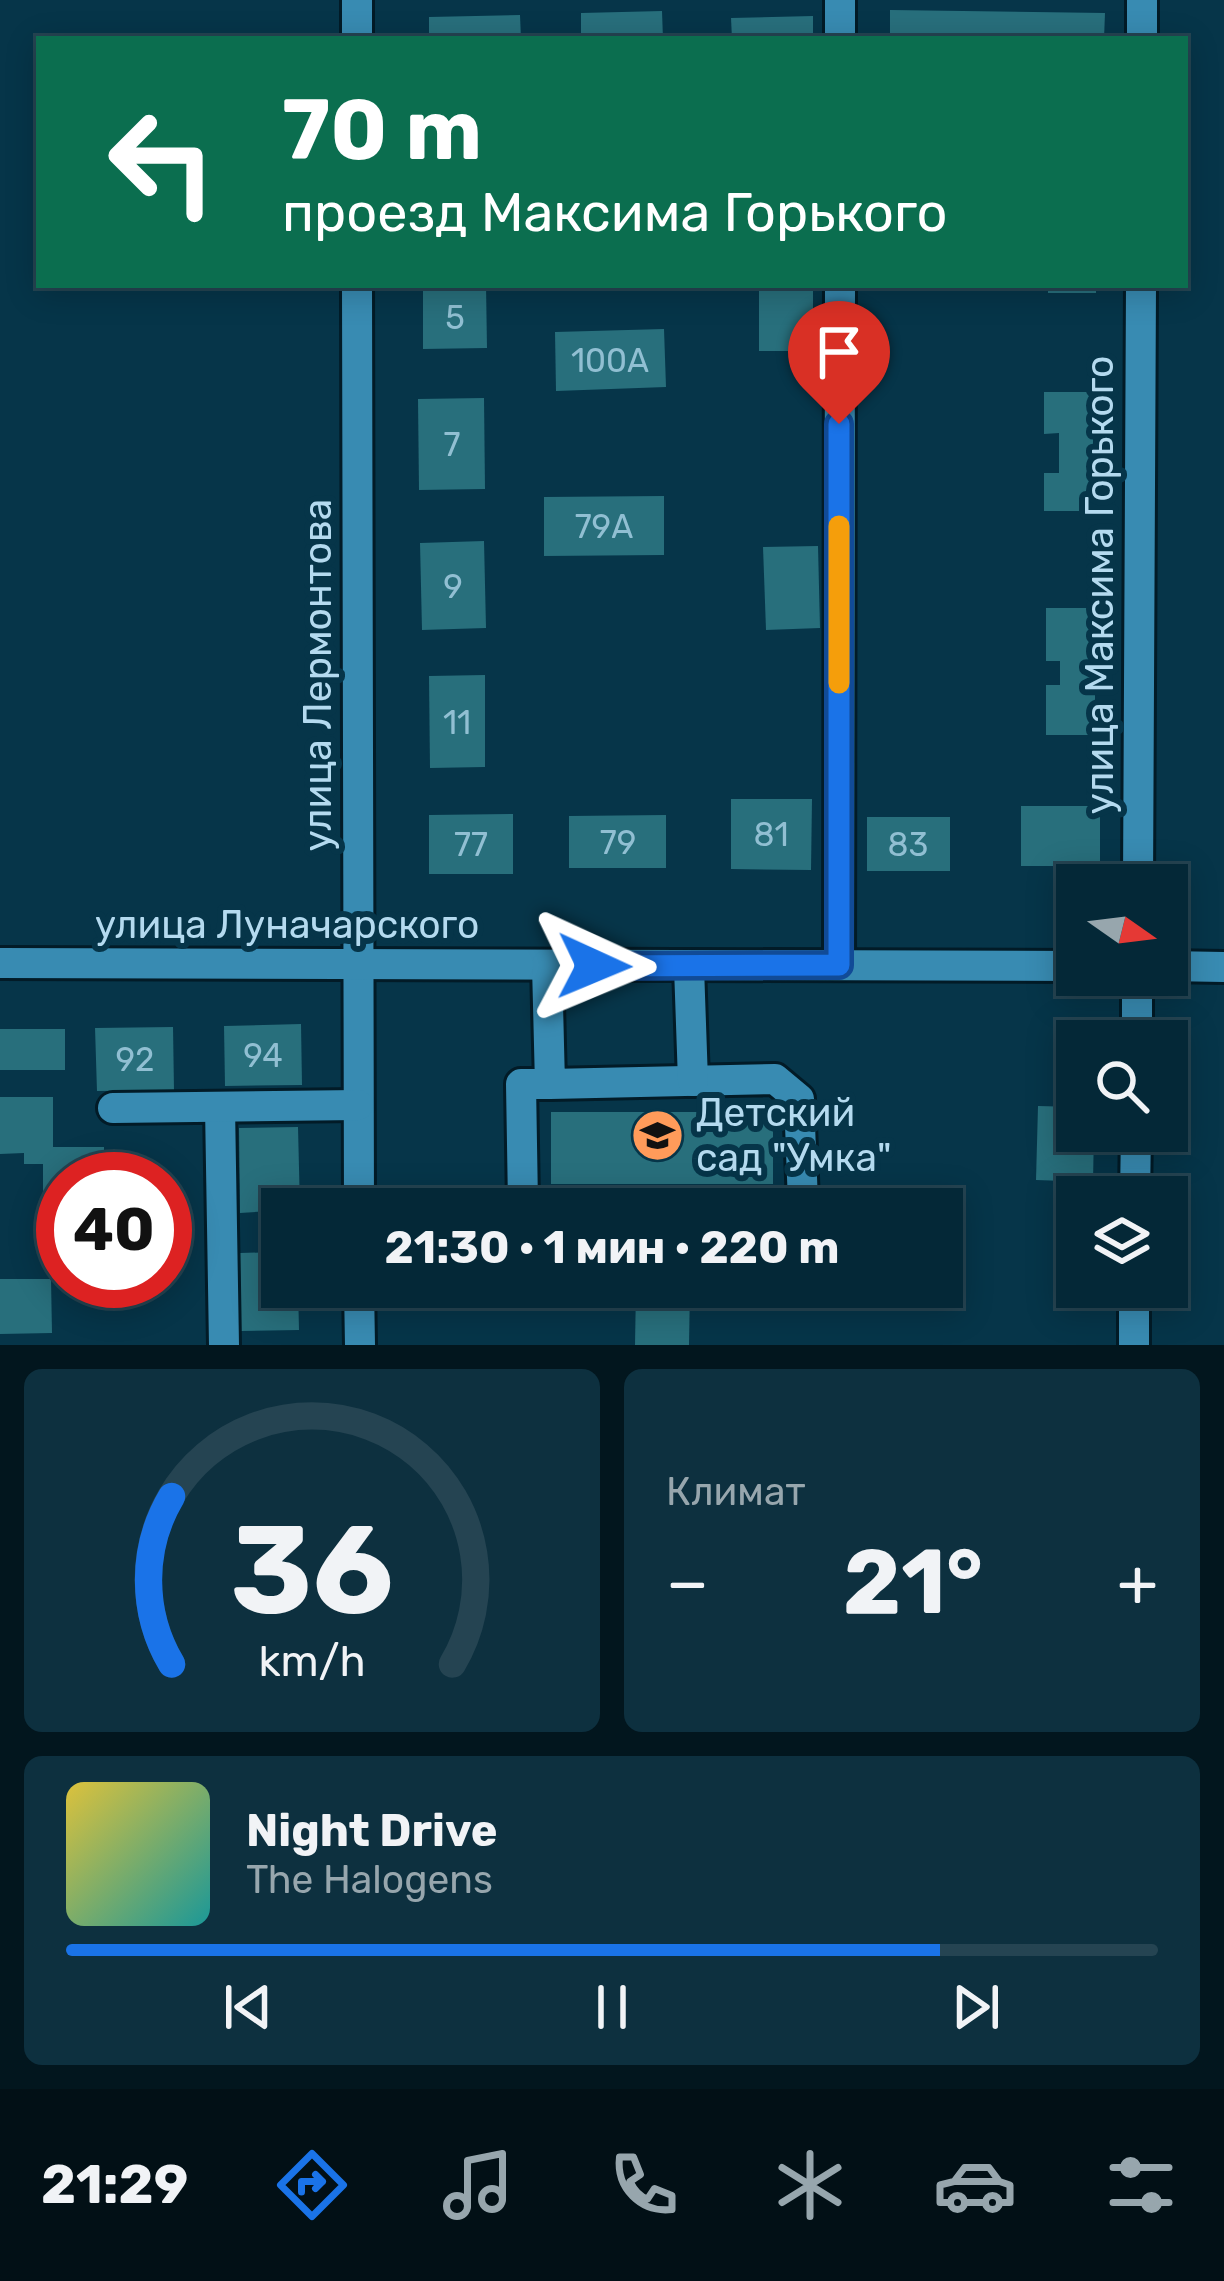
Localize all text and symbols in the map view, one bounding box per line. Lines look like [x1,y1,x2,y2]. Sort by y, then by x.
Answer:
text: 70 m [282,80,482,180]
icon: left [84,84,240,240]
text: проезд Максима Горького [282,181,948,245]
house number: 5 [445,298,465,337]
pin [788,301,890,424]
icon: arrive [806,319,872,385]
house number: 100А [571,341,649,380]
street label: улица Максима Горького [1077,356,1123,814]
house number: 7 [444,425,461,464]
street label: улица Лермонтова [295,499,341,851]
house number: 79А [575,507,633,546]
house number: 9 [443,567,463,606]
house number: 11 [443,703,471,742]
house number: 81 [753,815,789,854]
house number: 79 [600,823,636,862]
house number: 77 [454,825,488,864]
house number: 83 [888,825,928,864]
north arrow [1056,864,1188,996]
map controls [1056,864,1188,1308]
street label: улица Луначарского [95,902,479,948]
position arrow [531,903,657,1029]
button: search [1056,1020,1188,1152]
house number: 94 [243,1036,283,1075]
house number: 92 [116,1040,154,1079]
place label: Детский сад "Умка" [696,1090,892,1181]
school or university icon: Детский сад "Умка" [629,1107,685,1163]
speed limit sign: 40 [36,1152,192,1308]
button: layers [1056,1176,1188,1308]
text: 21:30 · 1 мин · 220 m [385,1221,839,1274]
text: Климат [666,1469,805,1515]
text: 36 [230,1496,394,1644]
text: 21° [843,1529,983,1636]
text: − [666,1543,709,1622]
text: + [1117,1543,1158,1622]
text: km/h [258,1635,366,1686]
text: Night Drive [246,1804,498,1857]
text: The Halogens [246,1857,493,1903]
icon: previous [215,1974,281,2040]
icon: pause [579,1974,645,2040]
icon: next [943,1974,1009,2040]
icon: directions [270,2143,354,2227]
icon: music [436,2143,520,2227]
icon: phone [602,2143,686,2227]
icon: climate [768,2143,852,2227]
icon: car [933,2143,1017,2227]
icon: filters [1099,2143,1183,2227]
text: 21:29 [41,2153,188,2217]

